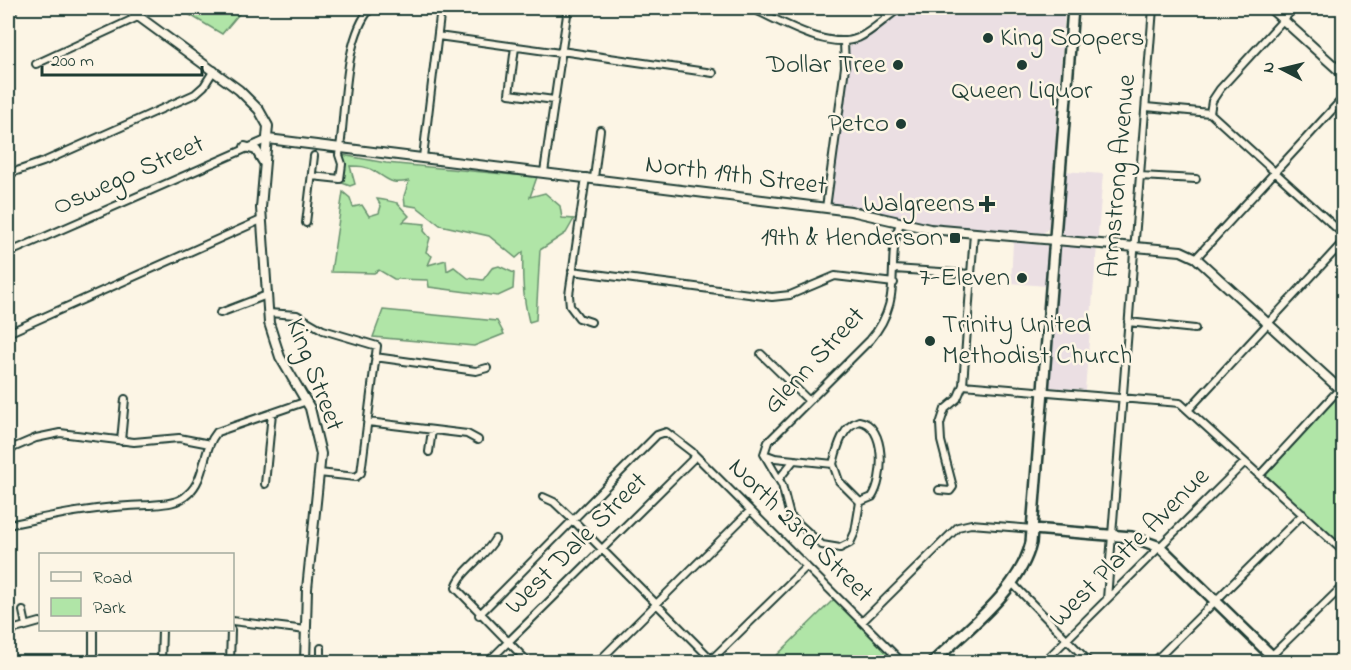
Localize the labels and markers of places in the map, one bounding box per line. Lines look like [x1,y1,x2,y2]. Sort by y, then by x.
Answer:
place label: King Soopers [1000,19,1144,58]
marker: King Soopers [981,31,995,45]
place label: Dollar Tree [765,46,887,85]
marker: Dollar Tree [891,58,905,72]
marker: Queen Liquor [1015,58,1029,72]
place label: Queen Liquor [952,72,1093,111]
place label: Petco [828,105,889,144]
marker: Petco [894,117,908,131]
place label: Walgreens [863,185,975,224]
marker: Walgreens [980,197,994,211]
place label: 19th & Henderson [761,219,943,258]
marker: 19th & Henderson [948,231,962,245]
place label: 7-Eleven [919,259,1010,298]
marker: 7-Eleven [1015,271,1029,285]
place label: Trinity United Methodist Church [942,306,1132,376]
marker: Trinity United Methodist Church [923,334,937,348]

